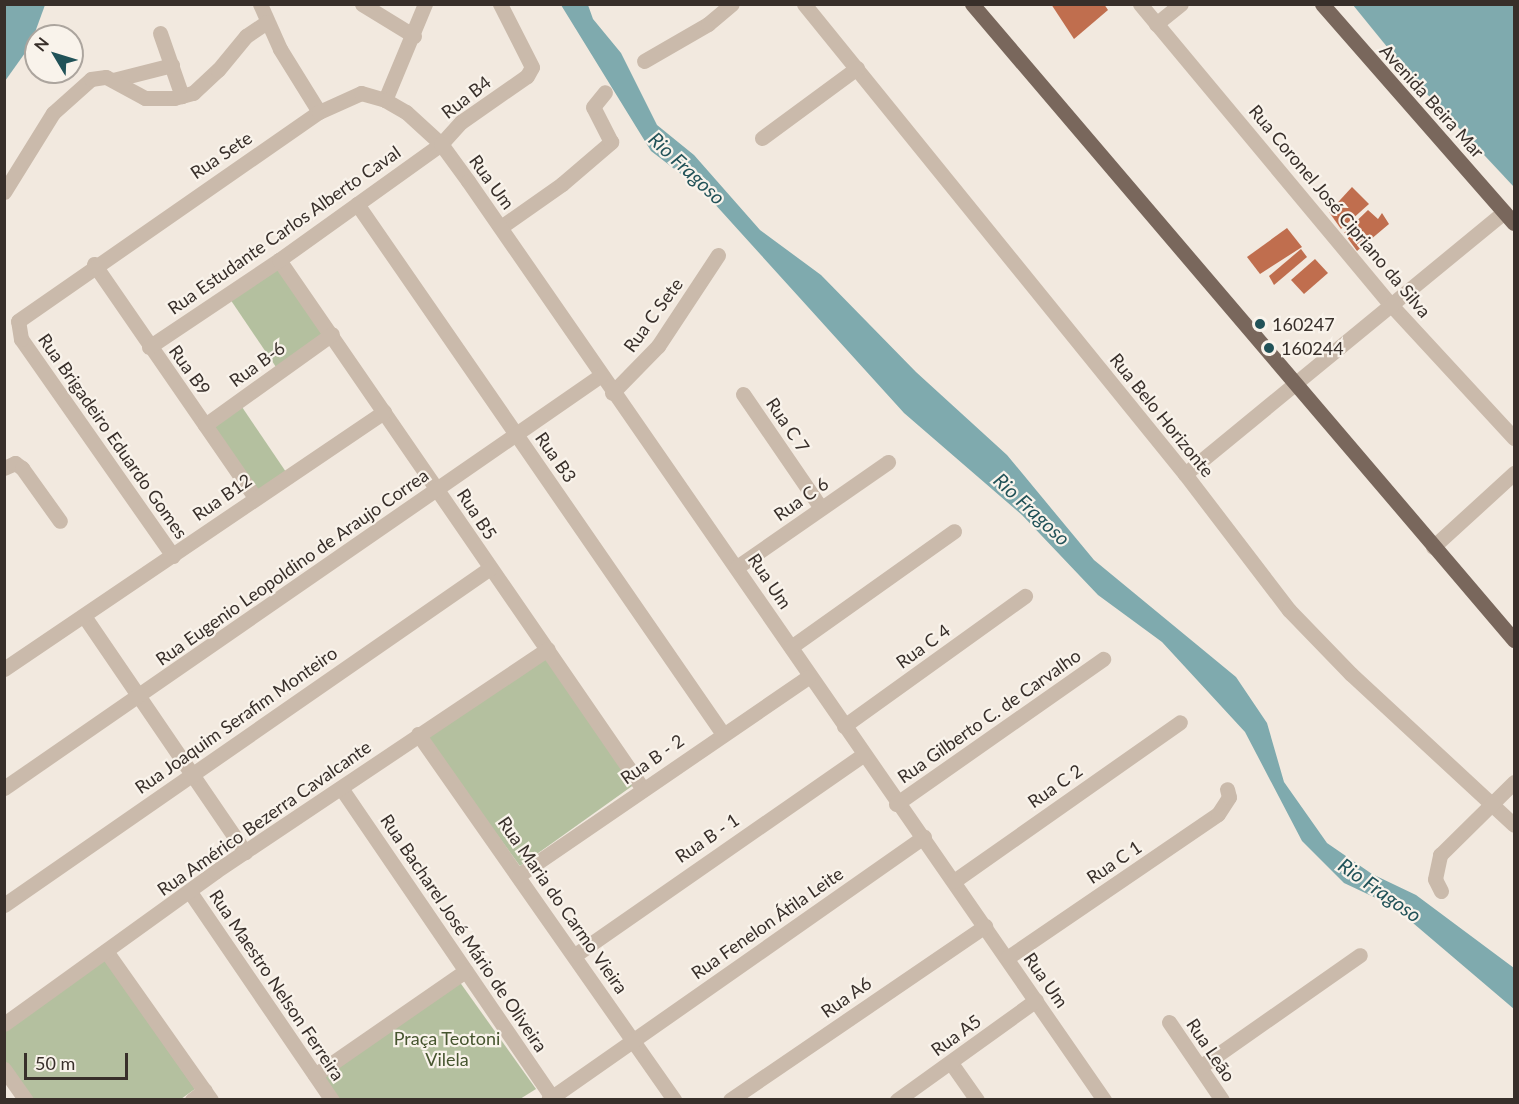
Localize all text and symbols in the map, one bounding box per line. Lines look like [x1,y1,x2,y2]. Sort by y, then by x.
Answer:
north arrow [24,24,84,84]
text: N [30,33,52,55]
street label: Avenida Beira Mar [1375,40,1489,162]
street label: Rua B4 [437,71,495,123]
street label: Rua Coronel José Cipriano da Silva [1244,100,1436,322]
street label: Rua Sete [186,127,256,183]
water label: Rio Fragoso [644,127,730,209]
street label: Rua Estudante Carlos Alberto Caval [163,141,405,319]
street label: Rua Um [465,150,519,214]
street label: Rua C Sete [619,274,687,356]
place label: 160247 [1272,313,1335,335]
marker: 160247 [1253,317,1267,331]
street label: Rua Brigadeiro Eduardo Gomes [34,329,192,543]
street label: Rua B-6 [225,337,289,391]
place label: 160244 [1281,337,1344,359]
street label: Rua B9 [165,341,215,399]
marker: 160244 [1262,341,1276,355]
street label: Rua Belo Horizonte [1105,349,1219,481]
street label: Rua C 7 [762,393,814,457]
street label: Rua B3 [531,428,581,486]
street label: Rua Eugenio Leopoldino de Araujo Correa [151,464,433,670]
water label: Rio Fragoso [989,468,1075,550]
street label: Rua B12 [188,469,256,525]
street label: Rua C 6 [770,472,832,526]
street label: Rua B5 [453,484,501,544]
street label: Rua Um [744,549,796,613]
street label: Rua C 4 [892,619,954,673]
street label: Rua Joaquim Serafim Monteiro [131,642,341,798]
street label: Rua Gilberto C. de Carvalho [893,644,1085,788]
street label: Rua B - 2 [616,729,688,789]
street label: Rua Américo Bezerra Cavalcante [153,736,375,900]
street label: Rua C 2 [1024,759,1086,813]
street label: Rua B - 1 [671,809,743,867]
street label: Rua Bacharel José Mário de Oliveira [376,810,552,1056]
street label: Rua Maria do Carmo Vieira [493,812,633,998]
street label: Rua C 1 [1082,836,1146,888]
water label: Rio Fragoso [1334,853,1426,927]
street label: Rua Fenelon Átila Leite [687,862,847,984]
street label: Rua Maestro Nelson Ferreira [205,886,349,1084]
street label: Rua Um [1019,948,1073,1012]
street label: Rua A6 [816,972,876,1022]
street label: Rua A5 [927,1009,985,1061]
street label: Rua Leão [1182,1014,1240,1086]
park label: Praça Teotoni Vilela [393,1028,501,1070]
scale bar [27,1041,130,1079]
text: 50 m [35,1052,75,1074]

